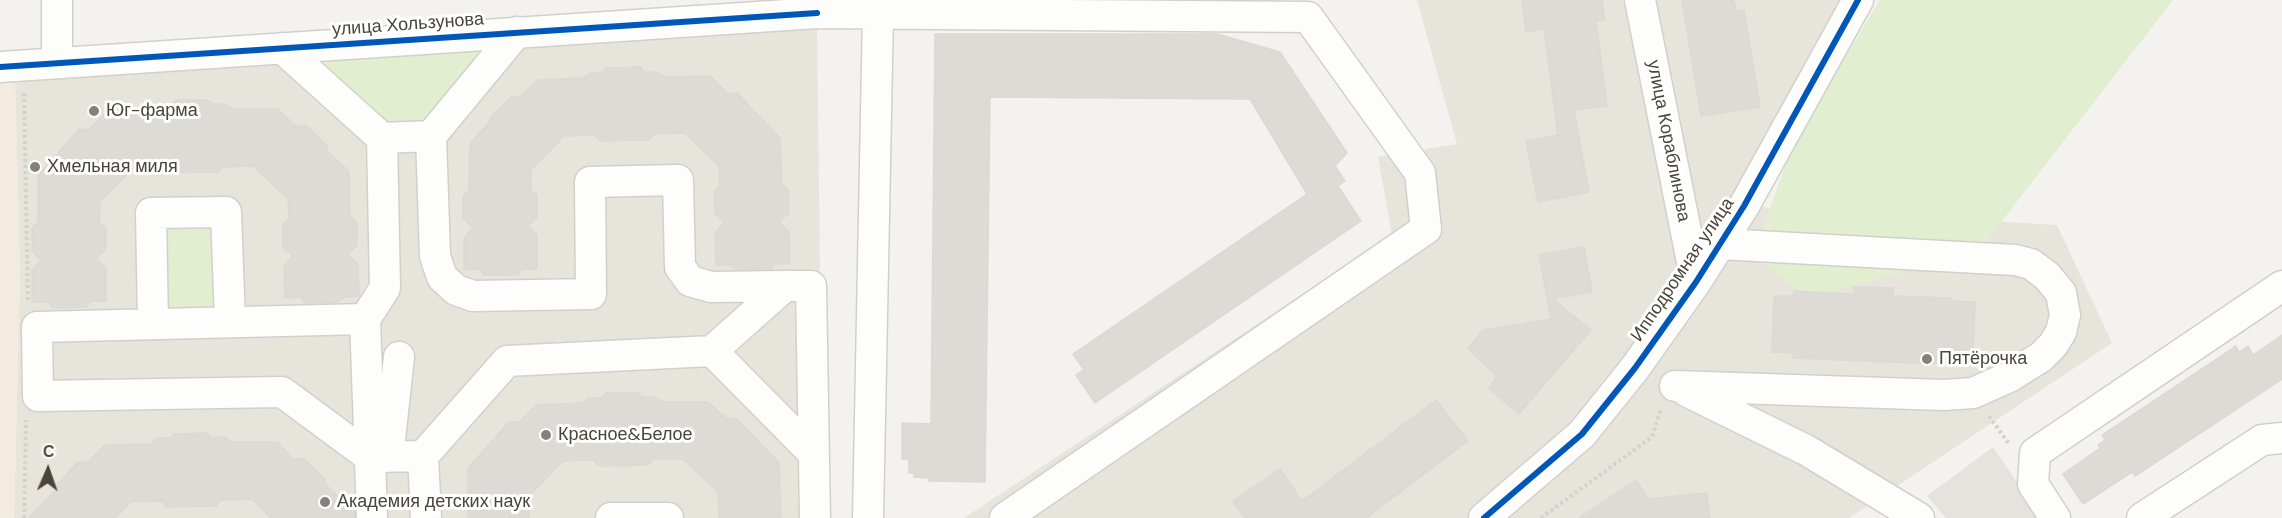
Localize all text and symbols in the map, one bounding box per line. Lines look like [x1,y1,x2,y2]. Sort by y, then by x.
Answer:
street label: улица Хользунова [331,9,485,41]
street label: улица Кораблинова [1642,58,1694,224]
place label: Юг-фарма [106,100,198,122]
marker: Юг-фарма [87,104,101,118]
place label: Хмельная миля [47,156,178,178]
marker: Хмельная миля [28,160,42,174]
street label: Ипподромная улица [1627,194,1739,346]
place label: Пятёрочка [1939,348,2027,370]
marker: Пятёрочка [1920,352,1934,366]
place label: Красное&Белое [558,424,693,446]
marker: Красное&Белое [539,428,553,442]
north arrow [18,440,78,500]
text: С [43,441,55,462]
place label: Академия детских наук [337,491,530,513]
marker: Академия детских наук [318,495,332,509]

